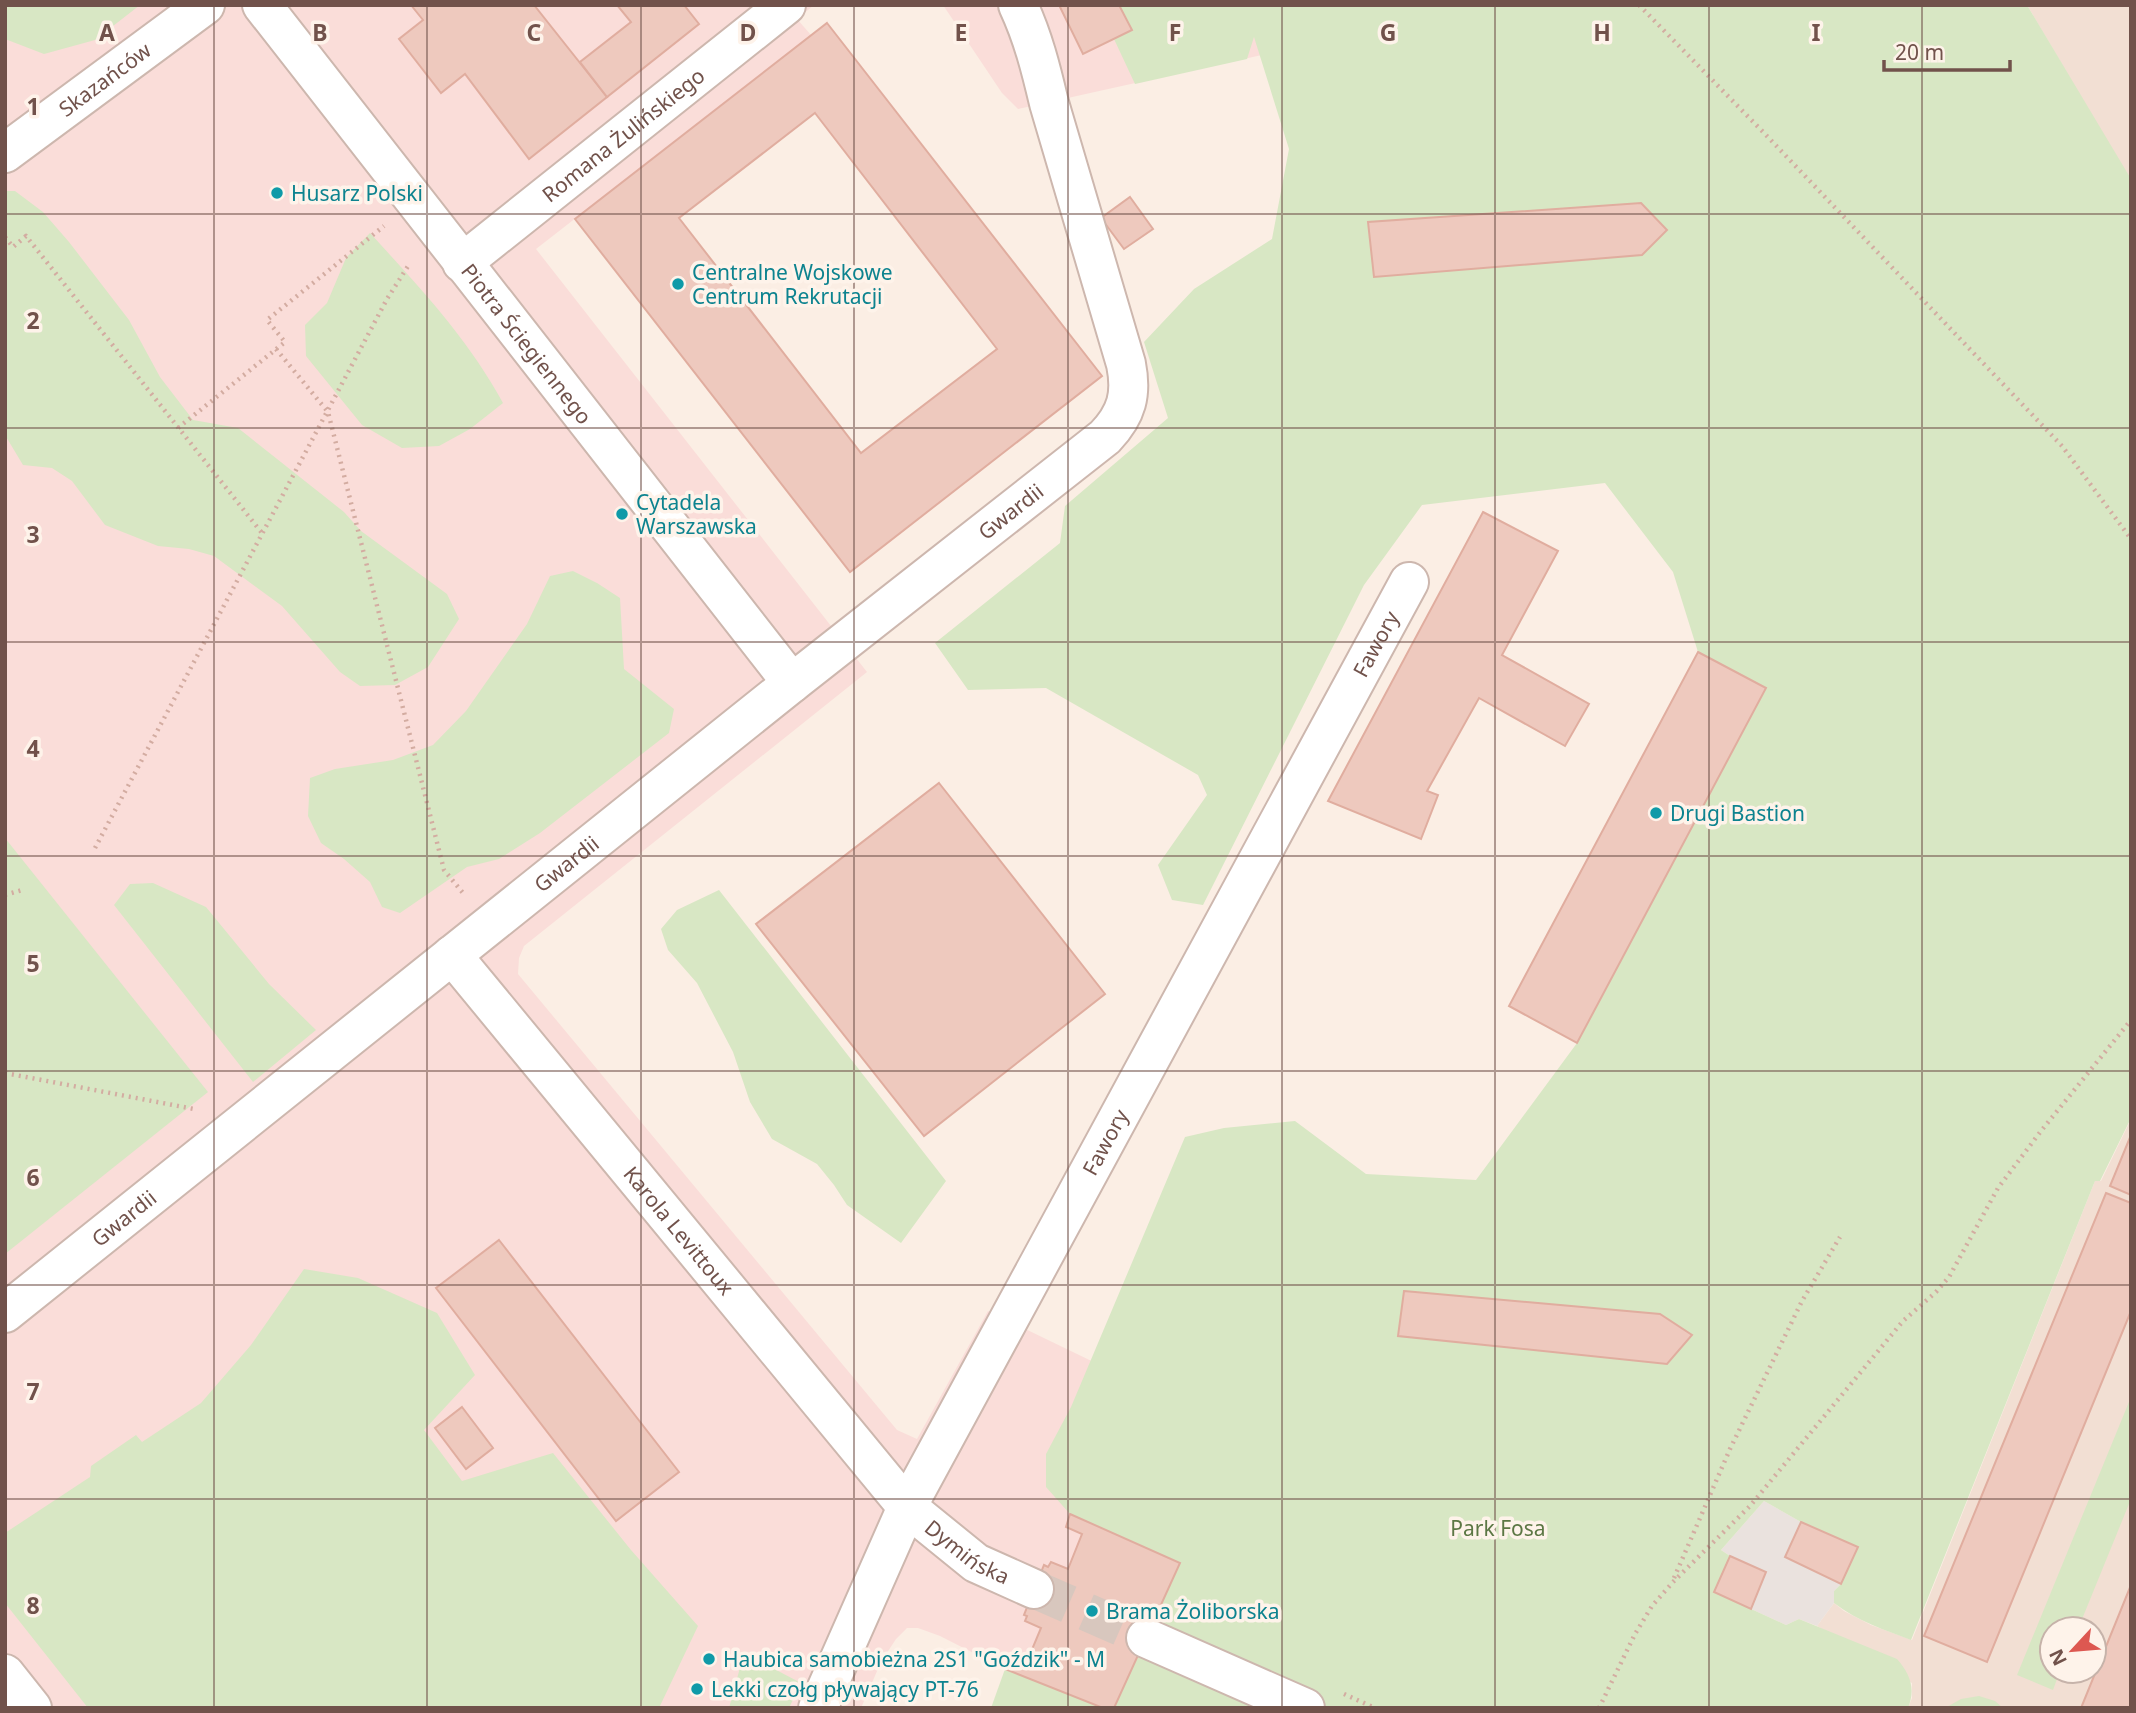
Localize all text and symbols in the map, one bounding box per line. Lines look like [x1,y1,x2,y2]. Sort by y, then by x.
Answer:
text: A [99,16,115,48]
text: B [312,16,328,48]
text: C [527,16,542,48]
text: D [740,16,756,48]
text: E [955,16,967,48]
text: F [1169,16,1181,48]
text: G [1380,16,1396,48]
text: H [1593,16,1611,48]
text: I [1812,16,1821,48]
scale bar [1884,28,2010,72]
street label: Skazańców [53,36,157,123]
text: 20 m [1895,38,1944,66]
street label: Romana Żulińskiego [536,61,710,208]
text: 1 [26,90,40,122]
place label: Husarz Polski [291,179,423,207]
marker: Husarz Polski [269,185,285,201]
street label: Piotra Ściegiennego [455,258,598,430]
place label: Centralne Wojskowe Centrum Rekrutacji [692,258,893,310]
marker: Centralne Wojskowe Centrum Rekrutacji [670,276,686,292]
text: 2 [26,304,40,336]
street label: Gwardii [972,477,1049,546]
place label: Cytadela Warszawska [636,488,757,540]
marker: Cytadela Warszawska [614,506,630,522]
text: 3 [26,518,40,550]
street label: Fawory [1346,605,1405,682]
text: 4 [26,732,40,764]
place label: Drugi Bastion [1670,799,1805,827]
marker: Drugi Bastion [1648,805,1664,821]
street label: Gwardii [528,829,605,898]
text: 5 [26,947,40,979]
street label: Fawory [1076,1104,1134,1180]
street label: Karola Levittoux [618,1160,740,1301]
text: 6 [26,1161,40,1193]
street label: Gwardii [85,1183,162,1253]
text: 7 [26,1375,40,1407]
street label: Dymińska [919,1513,1014,1590]
park label: Park Fosa [1450,1514,1546,1542]
text: 8 [26,1589,40,1621]
place label: Brama Żoliborska [1106,1597,1279,1625]
marker: Brama Żoliborska [1084,1603,1100,1619]
north arrow [2038,1615,2108,1685]
place label: Haubica samobieżna 2S1 "Goździk" - M [723,1645,1105,1673]
text: N [2043,1645,2073,1670]
marker: Haubica samobieżna 2S1 "Goździk" - M [701,1651,717,1667]
place label: Lekki czołg pływający PT-76 [711,1675,979,1703]
marker: Lekki czołg pływający PT-76 [689,1681,705,1697]

